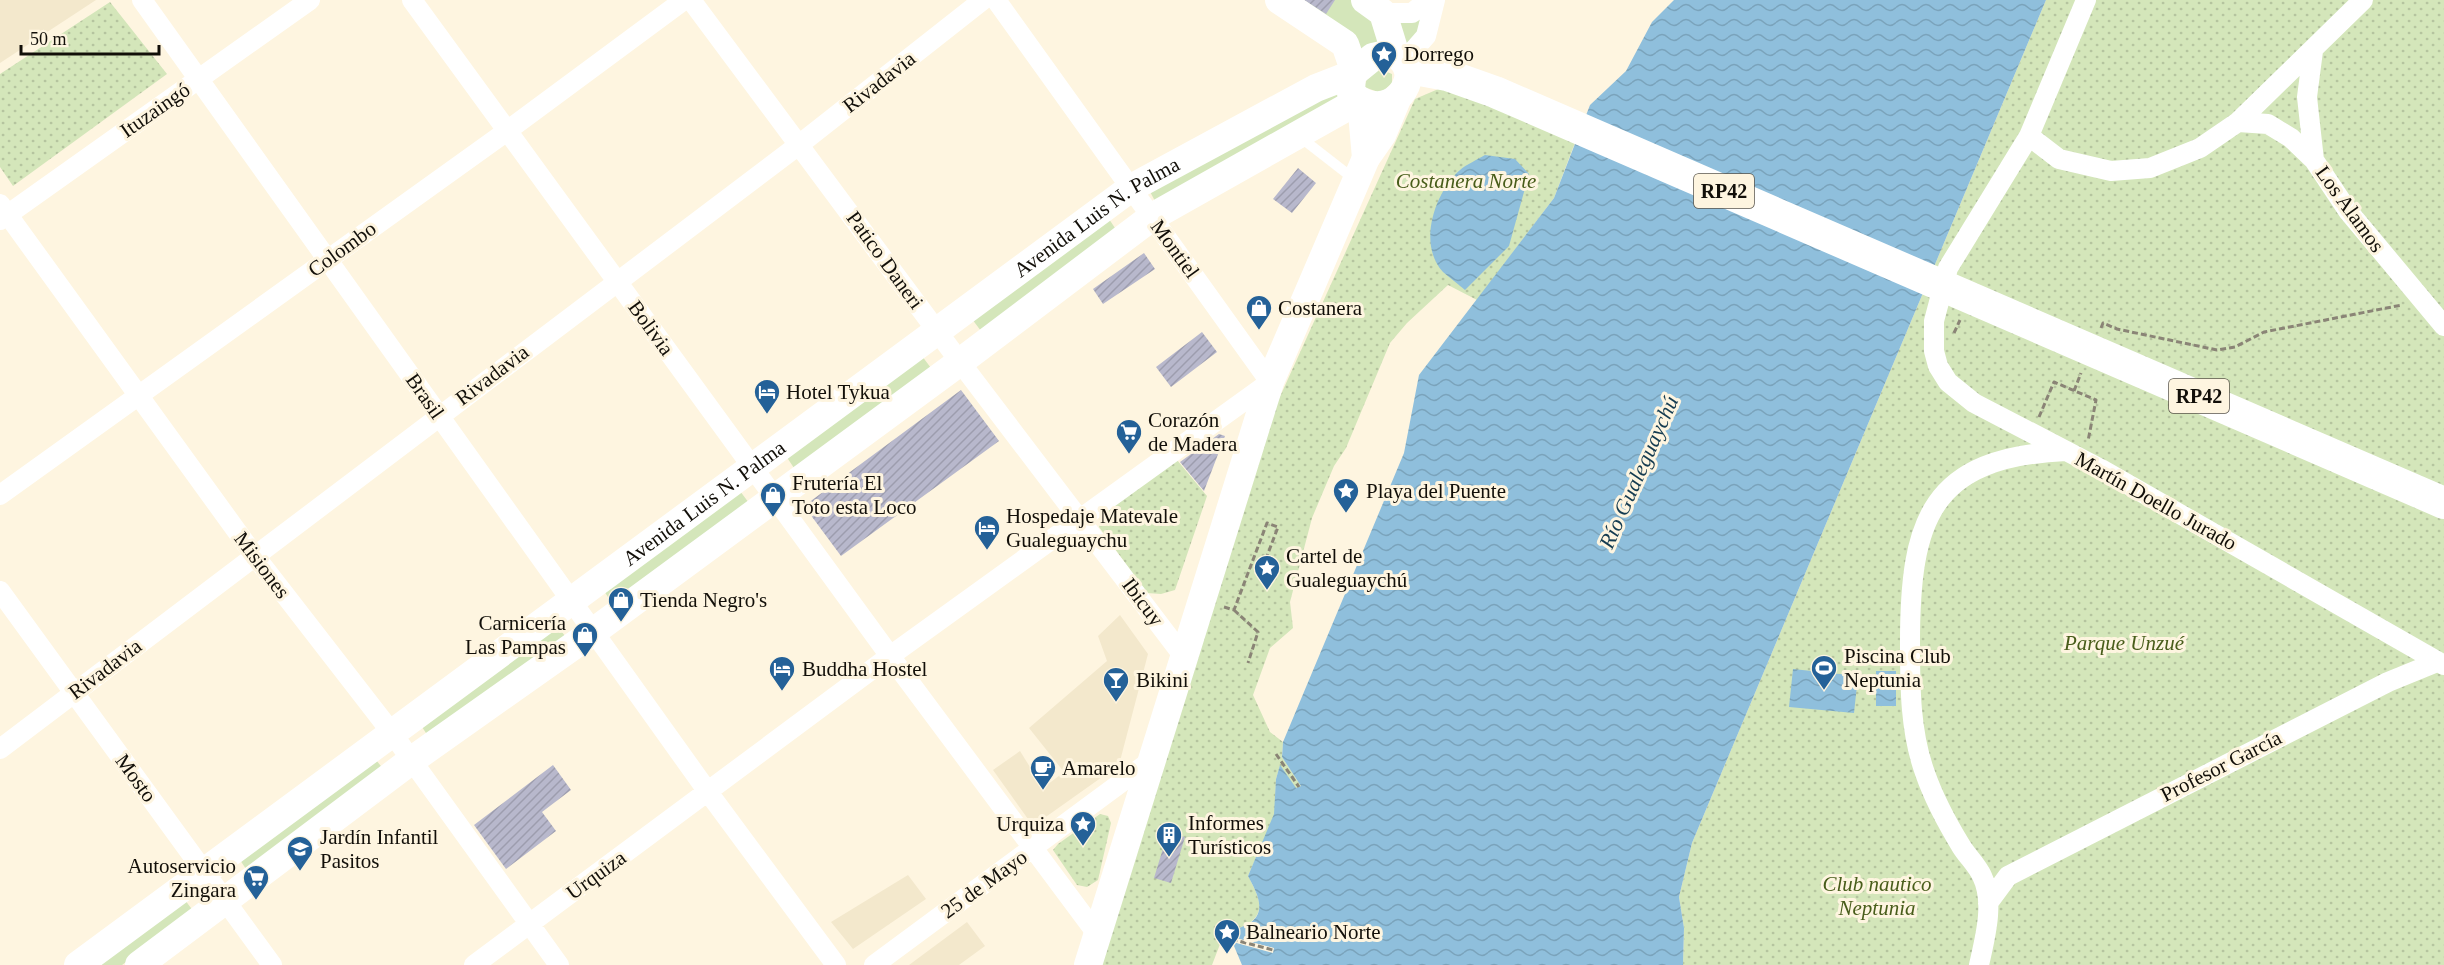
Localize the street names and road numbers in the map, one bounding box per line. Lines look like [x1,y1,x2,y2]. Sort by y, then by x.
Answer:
street label: Rivadavia [838,46,920,118]
street label: Ituzaingó [116,77,194,143]
street label: Avenida Luis N. Palma [1009,152,1184,282]
street label: Los Alamos [2311,161,2389,257]
road number: RP42 [1694,174,1754,208]
street label: Patico Daneri [842,206,929,314]
street label: Montiel [1146,215,1204,283]
street label: Colombo [303,216,381,282]
street label: Bolivia [623,296,679,361]
street label: Rivadavia [451,339,534,410]
street label: Brasil [401,369,449,424]
road number: RP42 [2169,379,2229,413]
street label: Avenida Luis N. Palma [618,435,790,571]
street label: Martín Doello Jurado [2071,447,2241,555]
street label: Misiones [229,527,295,603]
street label: Ibicuy [1117,573,1169,631]
street label: Rivadavia [64,633,147,704]
street label: Profesor García [2157,725,2286,807]
street label: Mosto [111,749,161,807]
street label: Urquiza [562,845,631,905]
street label: 25 de Mayo [936,845,1032,923]

